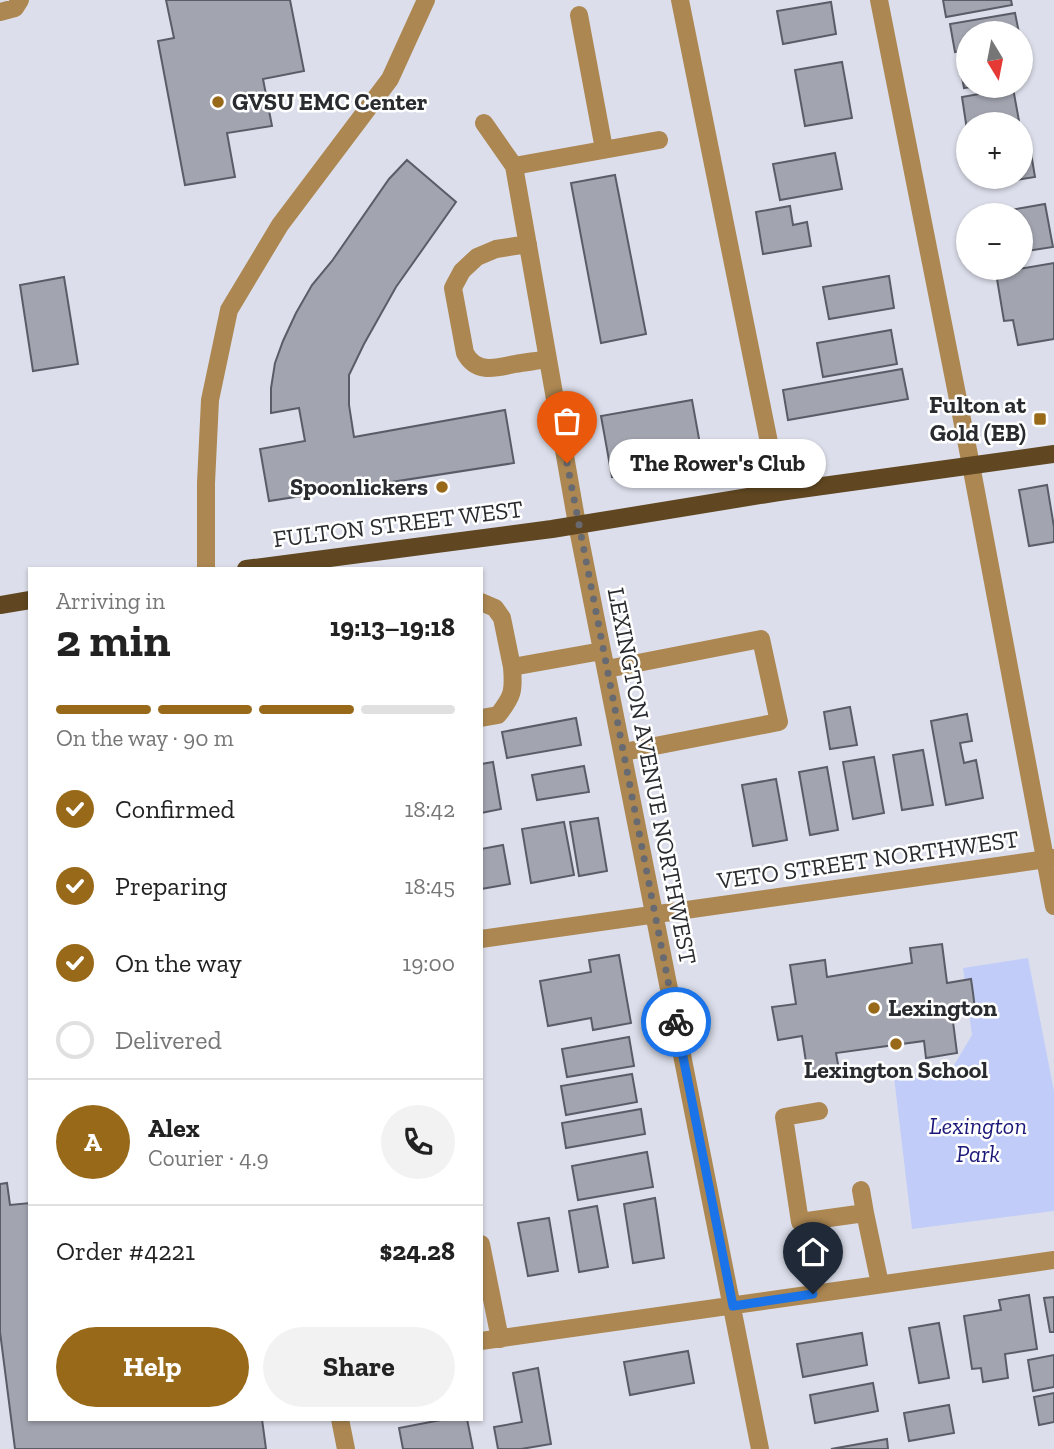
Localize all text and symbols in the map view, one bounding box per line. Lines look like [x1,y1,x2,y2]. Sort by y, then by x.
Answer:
north arrow [956,21,1032,98]
map controls [956,21,1033,280]
place label: GVSU EMC Center [232,87,428,116]
marker: GVSU EMC Center [210,94,226,110]
button: + [956,112,1033,189]
button: − [956,203,1033,280]
place label: Fulton at Gold (EB) [929,390,1026,447]
pin [537,391,597,463]
icon: bag [548,402,586,440]
marker: Fulton at Gold (EB) [1032,411,1048,427]
callout: The Rower's Club [609,438,826,488]
text: The Rower's Club [630,449,805,477]
place label: Spoonlickers [290,472,428,501]
marker: Spoonlickers [434,479,450,495]
street label: FULTON STREET WEST [271,494,525,553]
street label: LEXINGTON AVENUE NORTHWEST [602,585,703,967]
text: Arriving in [56,587,165,615]
text: 19:13–19:18 [330,611,455,643]
text: 2 min [56,613,171,668]
text: On the way · 90 m [56,724,234,752]
icon: check [56,790,94,828]
text: Confirmed [115,793,235,825]
text: 18:42 [404,795,455,823]
street label: VETO STREET NORTHWEST [714,824,1021,895]
icon: check [56,867,94,905]
text: Preparing [115,870,227,902]
text: 18:45 [404,872,455,900]
icon: check [56,944,94,982]
text: On the way [115,947,242,979]
text: 19:00 [402,949,455,977]
courier [641,987,711,1057]
place label: Lexington [888,993,997,1022]
marker: Lexington [866,1000,882,1016]
icon: bike [657,1003,695,1041]
text: Delivered [115,1024,222,1056]
marker: Lexington School [888,1036,904,1052]
place label: Lexington School [804,1055,988,1084]
button: phone [381,1105,455,1179]
park label: Lexington Park [929,1111,1027,1168]
text: Alex [148,1112,200,1144]
text: A [84,1126,102,1158]
text: Courier · 4.9 [148,1144,269,1172]
pin [783,1222,843,1294]
icon: home [794,1233,832,1271]
text: Order #4221 [56,1235,195,1267]
text: $24.28 [380,1235,455,1267]
button: Help [56,1327,249,1407]
button: Share [263,1327,455,1407]

